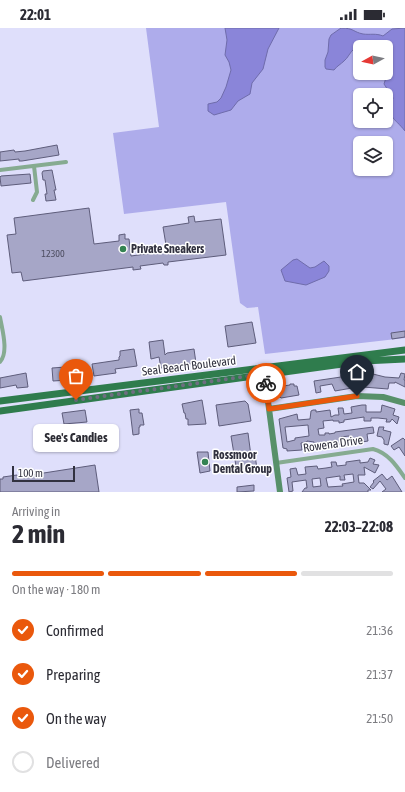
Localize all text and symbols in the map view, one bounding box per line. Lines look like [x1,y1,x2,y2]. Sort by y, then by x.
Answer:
text: 22:01 [20,6,51,23]
north arrow [353,40,393,80]
map controls [353,40,393,176]
button: locate [353,88,393,128]
button: layers [353,136,393,176]
place label: Private Sneakers [131,242,205,256]
marker: Private Sneakers [118,244,128,254]
house number: 12300 [41,248,65,259]
street label: Seal Beach Boulevard [141,353,237,379]
pin [340,355,374,396]
pin [59,359,93,400]
icon: home [346,361,368,383]
courier [246,363,286,403]
icon: bag [65,365,87,387]
icon: bike [255,372,277,394]
callout: See's Candies [33,424,119,452]
text: See's Candies [44,430,108,445]
street label: Rowena Drive [302,433,364,455]
place label: Rossmoor Dental Group [213,448,272,476]
marker: Rossmoor Dental Group [200,457,210,467]
scale bar [12,464,75,483]
text: 100 m [18,467,43,479]
text: Arriving in [12,504,60,519]
text: 22:03–22:08 [325,518,393,535]
text: 2 min [12,519,65,549]
text: On the way · 180 m [12,582,100,597]
icon: check [12,619,34,641]
text: Confirmed [46,622,104,639]
text: 21:36 [366,623,393,638]
icon: check [12,663,34,685]
text: Preparing [46,666,100,683]
text: 21:37 [366,667,393,682]
icon: check [12,707,34,729]
text: On the way [46,710,107,727]
text: 21:50 [366,711,393,726]
text: Delivered [46,754,100,771]

